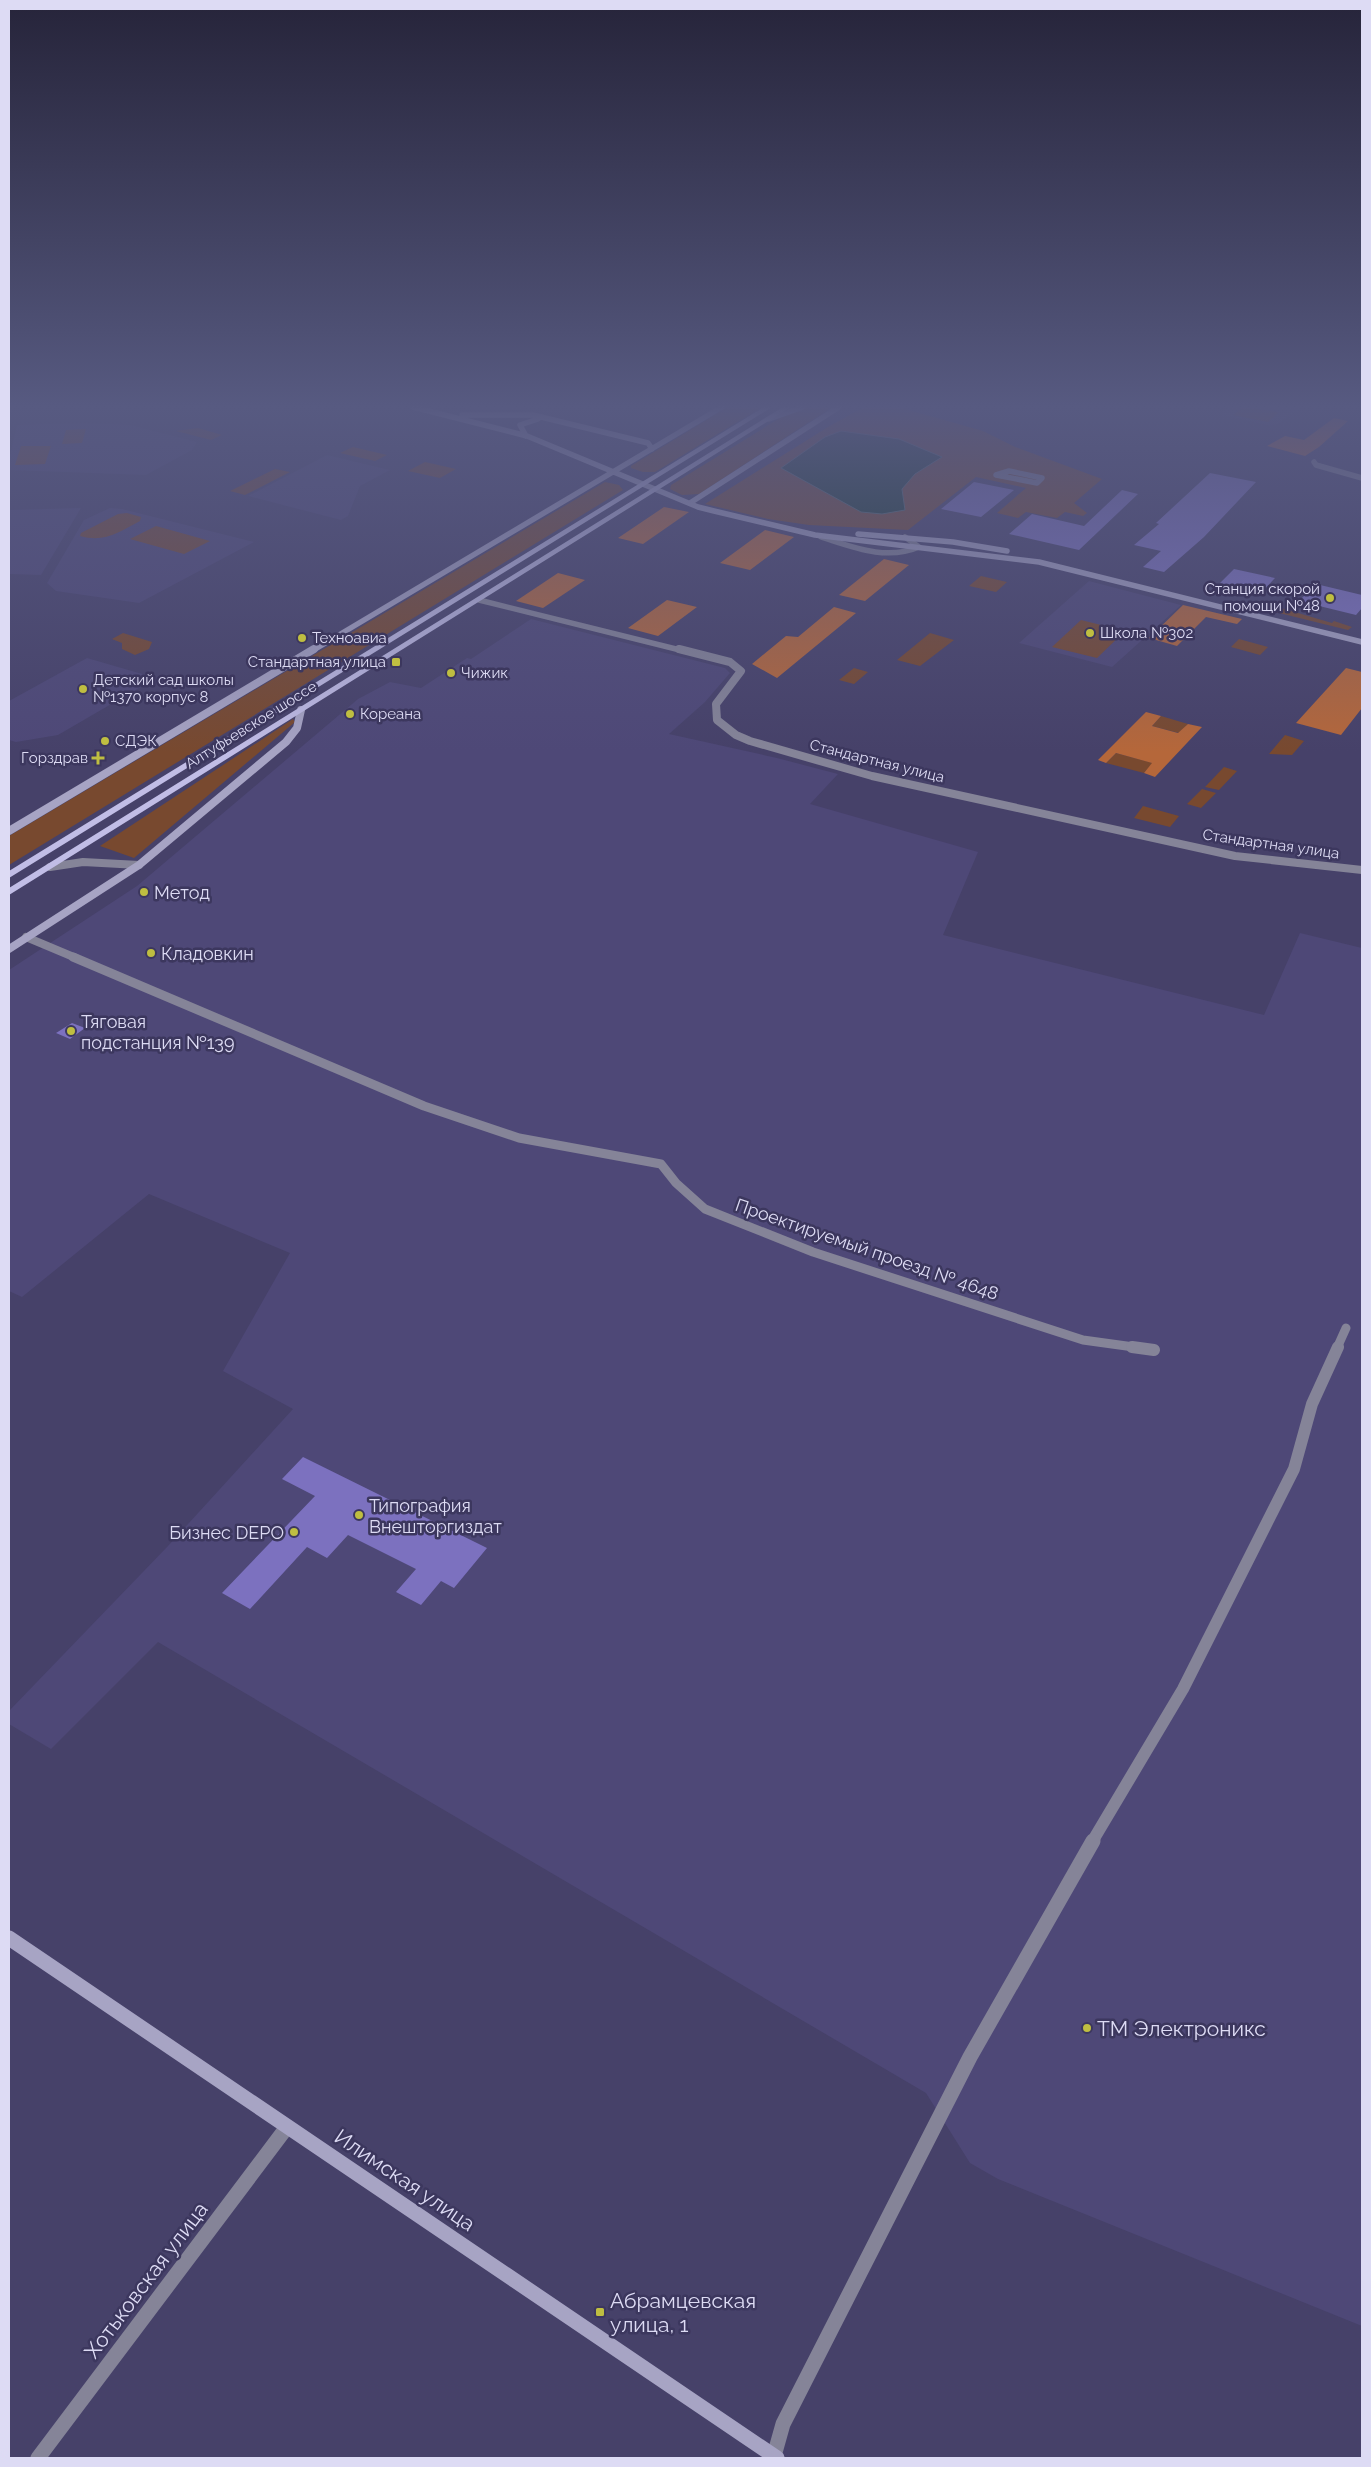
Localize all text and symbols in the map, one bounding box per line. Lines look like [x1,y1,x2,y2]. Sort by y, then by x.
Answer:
place label: Станция скорой помощи №48 [1205,580,1320,615]
marker: Станция скорой помощи №48 [1324,592,1336,604]
place label: Школа №302 [1100,624,1193,642]
marker: Школа №302 [1084,627,1096,639]
place label: Техноавиа [312,629,387,647]
marker: Техноавиа [296,632,308,644]
place label: Стандартная улица [248,653,386,671]
marker: Стандартная улица [390,656,402,668]
place label: Чижик [461,664,508,682]
marker: Чижик [445,667,457,679]
place label: Детский сад школы №1370 корпус 8 [93,671,234,706]
street label: Алтуфьевское шоссе [182,677,320,773]
marker: Детский сад школы №1370 корпус 8 [77,683,89,695]
place label: Кореана [360,705,421,723]
marker: Кореана [344,708,356,720]
place label: СДЭК [115,732,157,750]
marker: СДЭК [99,735,111,747]
street label: Стандартная улица [808,736,946,786]
place label: Горздрав [21,749,88,767]
marker: Горздрав [92,752,104,764]
street label: Стандартная улица [1201,825,1341,863]
place label: Метод [154,882,210,903]
marker: Метод [138,886,150,898]
place label: Кладовкин [161,943,254,964]
marker: Кладовкин [145,947,157,959]
place label: Тяговая подстанция №139 [81,1011,235,1053]
marker: Тяговая подстанция №139 [65,1025,77,1037]
street label: Проектируемый проезд № 4648 [733,1194,1001,1304]
place label: Типография Внешторгиздат [369,1495,502,1537]
marker: Типография Внешторгиздат [353,1509,365,1521]
place label: Бизнес DEPO [169,1522,284,1543]
marker: Бизнес DEPO [288,1526,300,1538]
place label: ТМ Электроникс [1097,2016,1266,2041]
marker: ТМ Электроникс [1081,2022,1093,2034]
street label: Илимская улица [330,2124,480,2236]
street label: Хотьковская улица [79,2197,213,2363]
place label: Абрамцевская улица, 1 [610,2288,756,2337]
marker: Абрамцевская улица, 1 [594,2306,606,2318]

